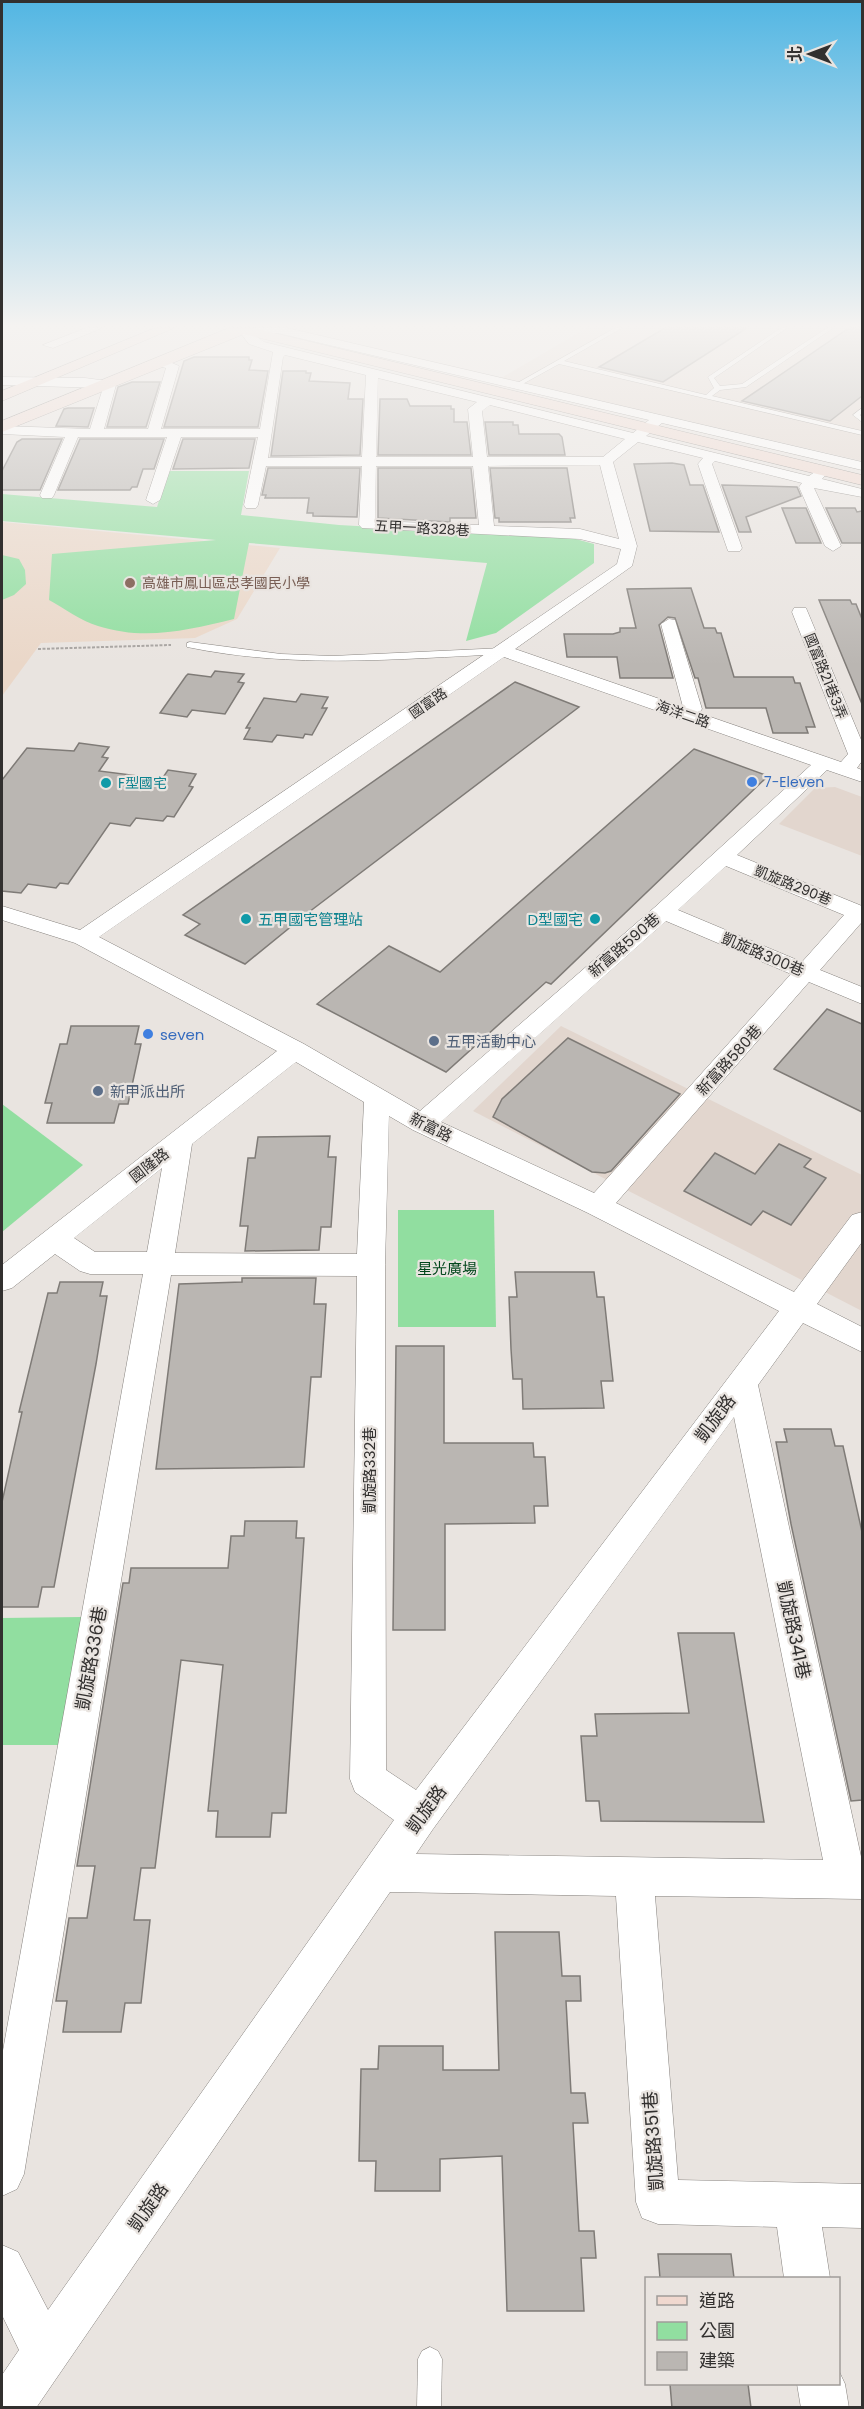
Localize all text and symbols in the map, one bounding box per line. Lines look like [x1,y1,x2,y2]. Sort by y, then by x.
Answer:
north arrow [780,24,840,84]
text: 北 [784,46,807,62]
street label: 五甲一路328巷 [374,516,470,540]
place label: 高雄市鳳山區忠孝國民小學 [142,573,310,593]
marker: 高雄市鳳山區忠孝國民小學 [123,576,137,590]
street label: 國富路21巷3弄 [800,630,852,722]
street label: 國富路 [405,683,451,723]
street label: 海洋二路 [653,695,713,733]
place label: 7-Eleven [764,772,824,792]
place label: F型國宅 [118,773,167,793]
marker: 7-Eleven [745,775,759,789]
marker: F型國宅 [99,776,113,790]
street label: 凱旋路290巷 [751,860,835,910]
street label: 新富路590巷 [584,908,664,982]
place label: 五甲國宅管理站 [258,909,363,930]
place label: D型國宅 [527,909,583,930]
marker: 五甲國宅管理站 [239,912,253,926]
marker: D型國宅 [588,912,602,926]
street label: 凱旋路300巷 [719,927,807,981]
street label: 新富路580巷 [692,1020,766,1100]
place label: seven [160,1024,204,1045]
marker: seven [141,1027,155,1041]
place label: 五甲活動中心 [446,1031,536,1052]
marker: 五甲活動中心 [427,1034,441,1048]
place label: 新甲派出所 [110,1081,185,1102]
marker: 新甲派出所 [91,1084,105,1098]
street label: 新富路 [406,1107,456,1147]
street label: 國隆路 [125,1143,173,1187]
park label: 星光廣場 [417,1258,477,1279]
street label: 凱旋路 [689,1389,741,1447]
street label: 凱旋路332巷 [359,1427,380,1513]
street label: 凱旋路341巷 [771,1579,817,1681]
street label: 凱旋路336巷 [70,1604,112,1712]
street label: 凱旋路 [400,1780,452,1838]
street label: 凱旋路351巷 [637,2090,669,2192]
street label: 凱旋路 [122,2178,174,2236]
legend [645,2277,840,2385]
text: 道路 [699,2288,735,2313]
text: 公園 [699,2318,735,2343]
text: 建築 [699,2348,735,2373]

